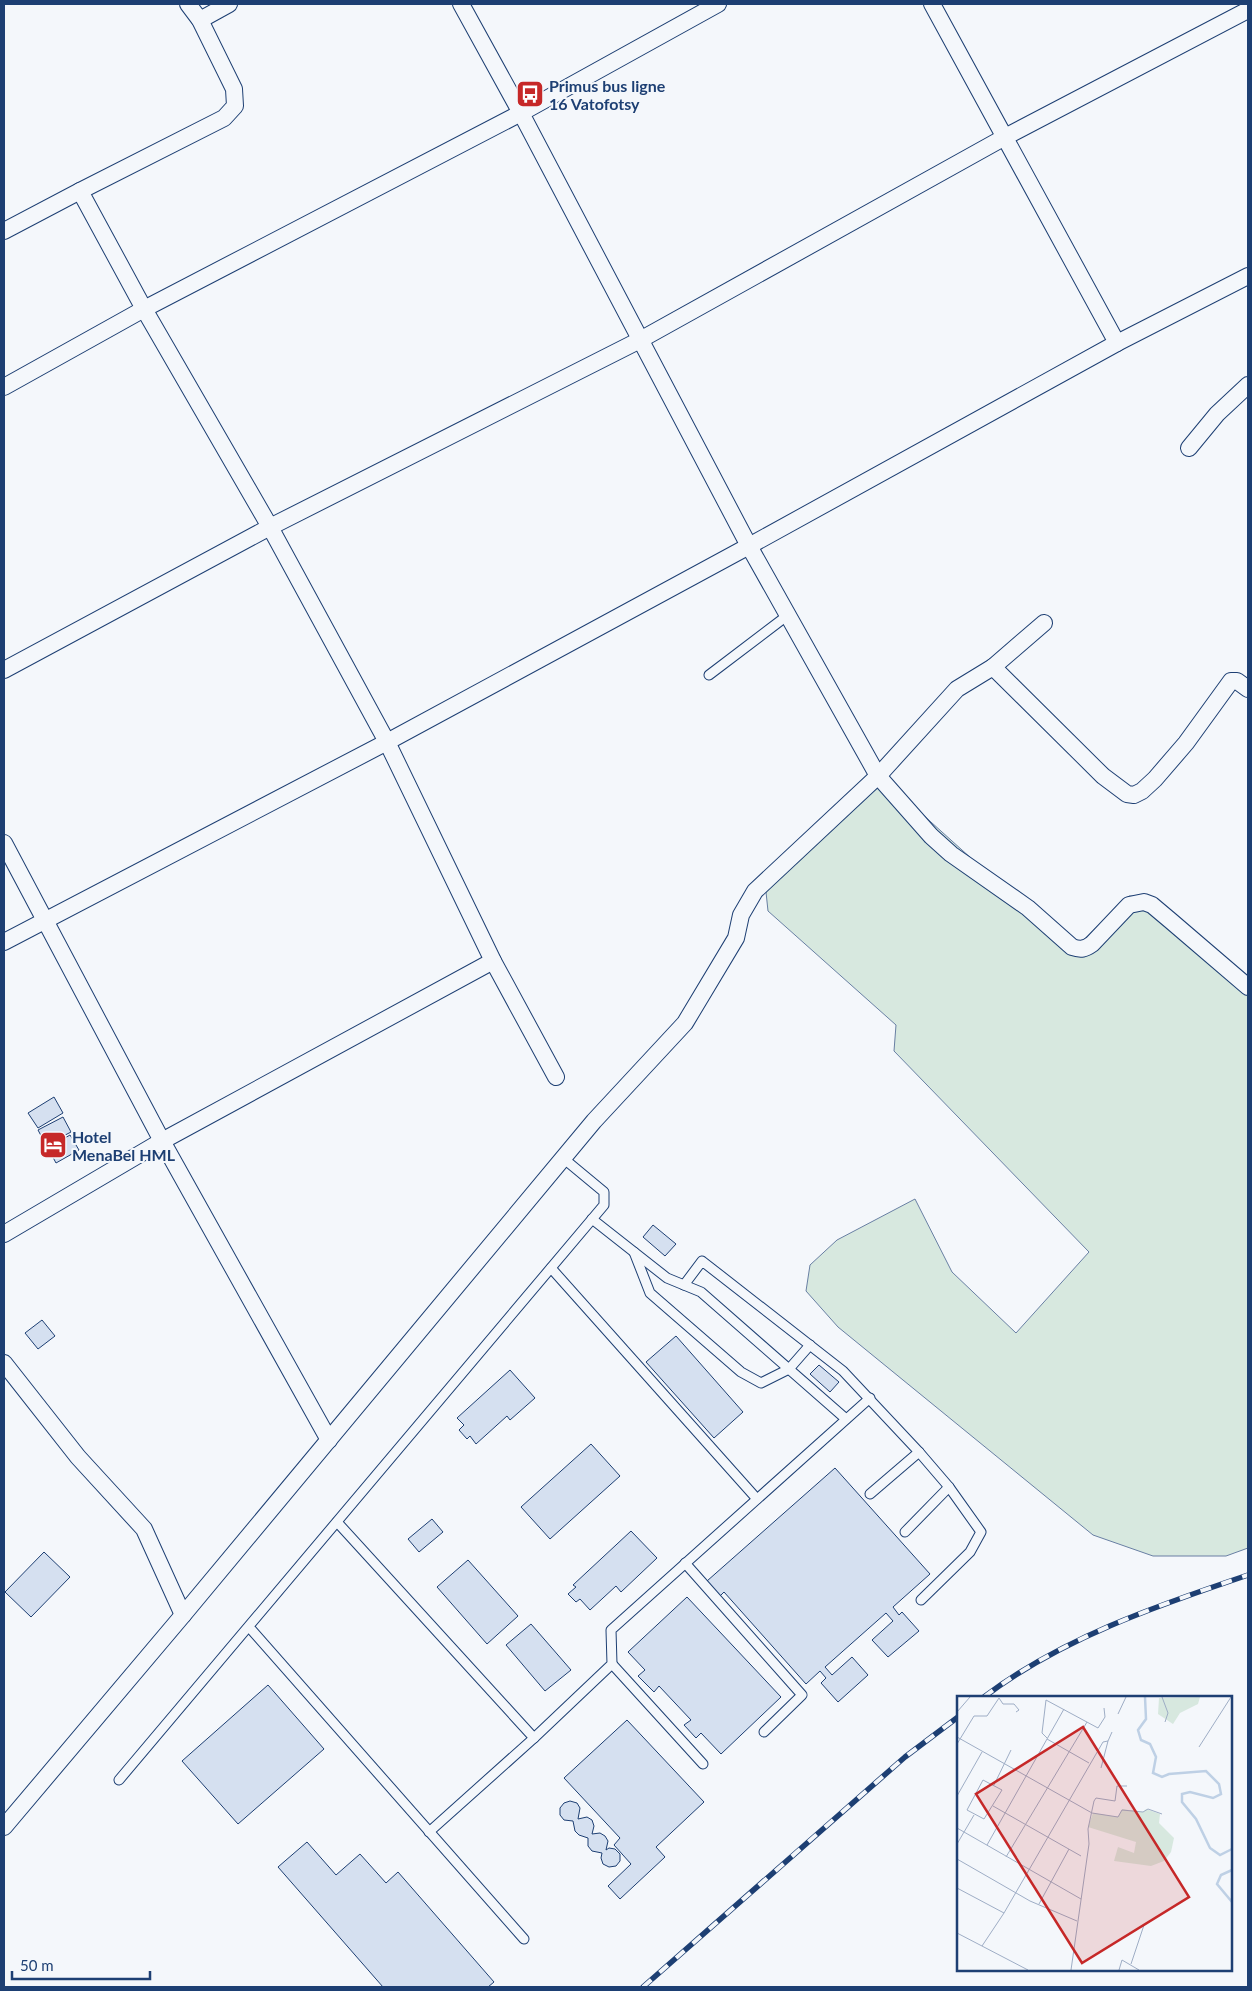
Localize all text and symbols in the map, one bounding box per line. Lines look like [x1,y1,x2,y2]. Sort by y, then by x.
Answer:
place label: Primus bus ligne 16 Vatofotsy [549,76,666,113]
bus stop icon: Primus bus ligne 16 Vatofotsy [515,79,545,109]
place label: Hotel MenaBel HML [72,1127,176,1164]
hotel icon: Hotel MenaBel HML [38,1130,68,1160]
inset map [957,1696,1232,1971]
scale bar [12,1948,150,1980]
text: 50 m [20,1956,54,1974]

